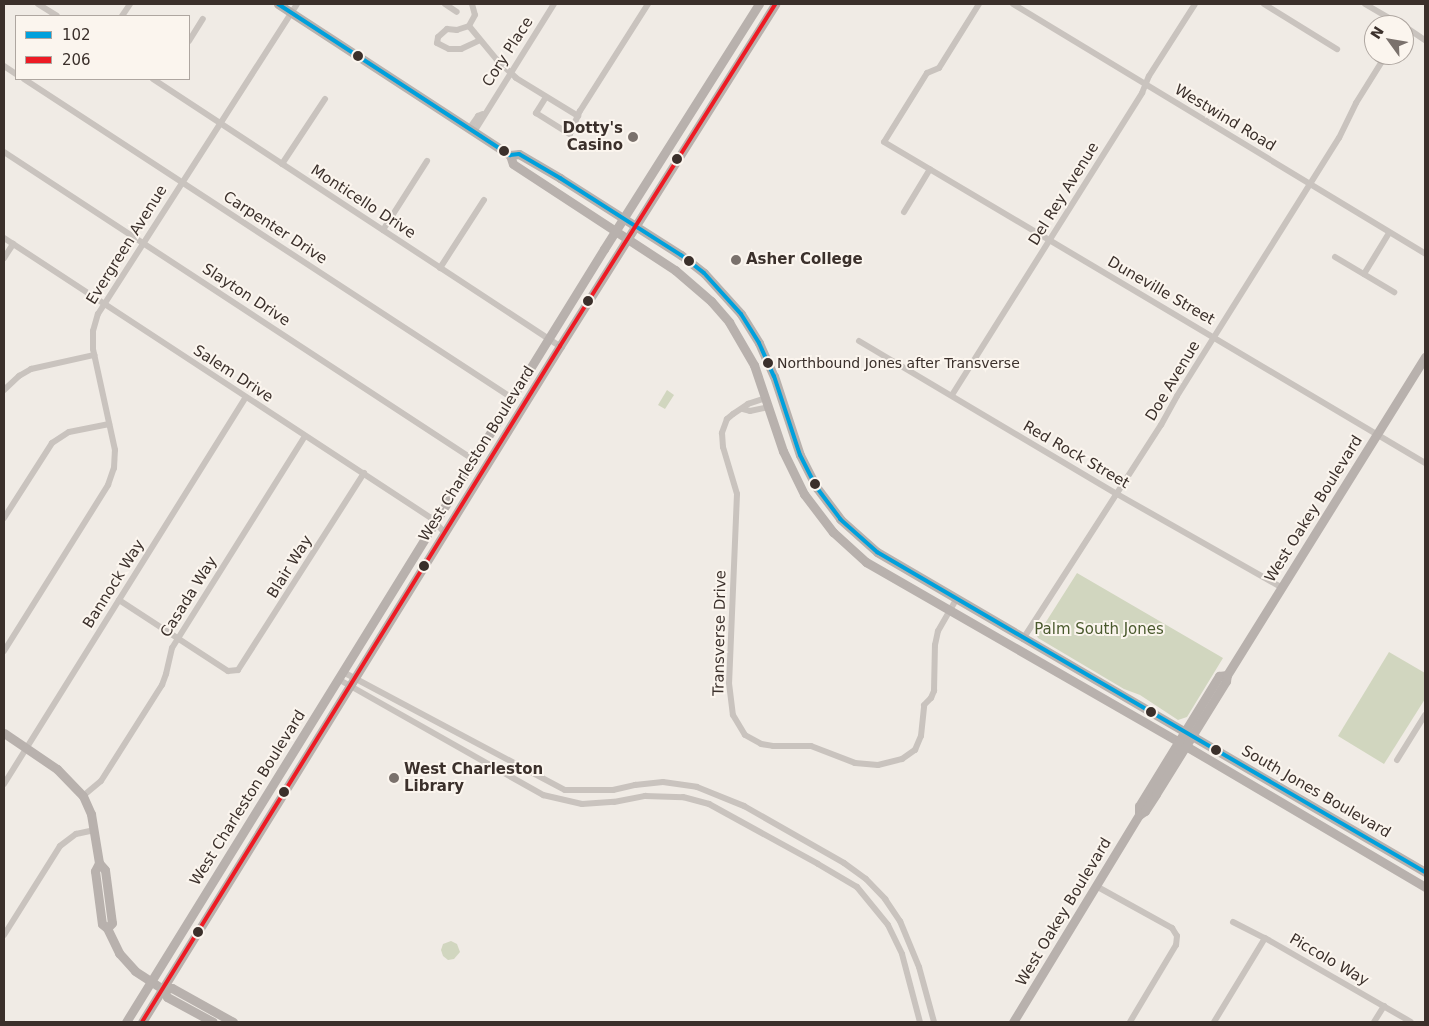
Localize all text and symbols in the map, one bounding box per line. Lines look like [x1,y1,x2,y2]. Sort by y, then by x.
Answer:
street label: Cory Place [479,14,537,90]
legend [15,15,190,80]
north arrow [1364,15,1414,65]
text: N [1367,23,1387,42]
text: 102 [62,26,91,44]
text: 206 [62,51,91,69]
unlabelled marker [353,51,363,61]
street label: Westwind Road [1171,81,1279,155]
place label: Dotty's Casino [563,119,623,154]
marker: Dotty's Casino [627,131,639,143]
street label: Del Rey Avenue [1025,139,1103,249]
unlabelled marker [499,146,509,156]
unlabelled marker [672,154,682,164]
street label: Monticello Drive [307,161,419,243]
street label: Evergreen Avenue [83,182,171,308]
street label: Carpenter Drive [220,188,330,268]
place label: Asher College [746,251,863,269]
street label: Duneville Street [1104,253,1218,329]
marker: Asher College [730,254,742,266]
unlabelled marker [684,256,694,266]
street label: Slayton Drive [199,260,293,330]
unlabelled marker [583,296,593,306]
street label: Doe Avenue [1142,338,1204,424]
street label: Salem Drive [190,342,276,406]
place label: Northbound Jones after Transverse [777,355,1020,371]
marker: Northbound Jones after Transverse [763,358,773,368]
street label: West Charleston Boulevard [415,363,539,545]
street label: Red Rock Street [1020,417,1132,493]
street label: West Oakey Boulevard [1261,432,1367,586]
unlabelled marker [810,479,820,489]
street label: Blair Way [264,532,316,602]
street label: Bannock Way [80,536,148,632]
street label: Casada Way [157,553,221,641]
unlabelled marker [419,561,429,571]
street label: Transverse Drive [710,570,730,696]
park label: Palm South Jones [1034,621,1164,639]
street label: West Charleston Boulevard [186,707,310,889]
unlabelled marker [1146,707,1156,717]
street label: South Jones Boulevard [1238,742,1394,842]
unlabelled marker [1211,745,1221,755]
place label: West Charleston Library [404,760,543,795]
marker: West Charleston Library [388,772,400,784]
unlabelled marker [279,787,289,797]
street label: West Oakey Boulevard [1013,835,1115,989]
unlabelled marker [193,927,203,937]
street label: Piccolo Way [1286,930,1372,990]

